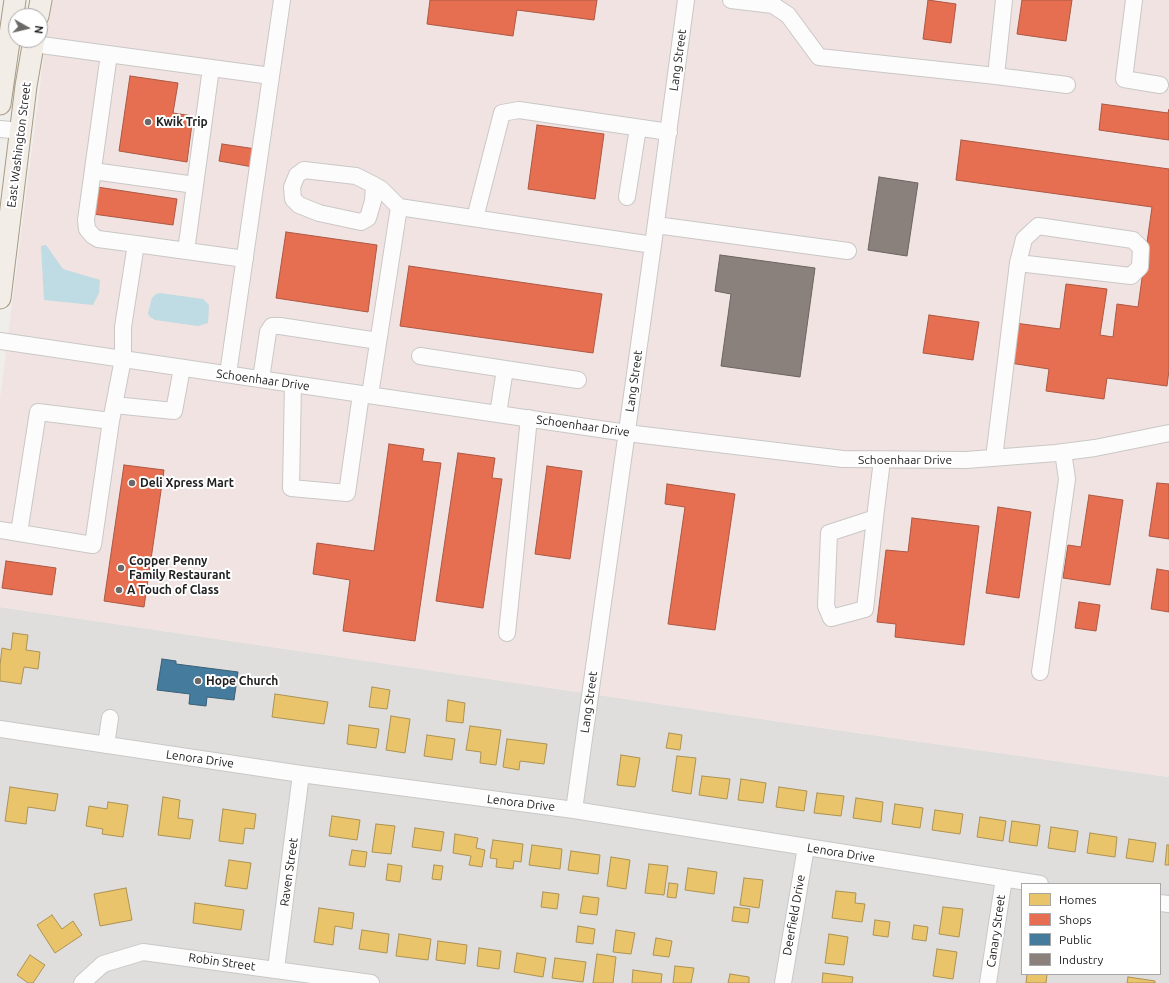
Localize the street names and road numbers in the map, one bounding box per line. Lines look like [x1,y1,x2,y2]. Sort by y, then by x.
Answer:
street label: Lang Street [667,28,689,92]
street label: East Washington Street [4,82,34,208]
street label: Lang Street [623,349,645,413]
street label: Schoenhaar Drive [215,366,311,394]
street label: Schoenhaar Drive [535,412,631,440]
street label: Schoenhaar Drive [858,453,952,467]
street label: Lang Street [578,670,600,734]
street label: Lenora Drive [165,747,235,771]
street label: Lenora Drive [486,792,556,814]
street label: Raven Street [277,837,301,907]
street label: Lenora Drive [806,841,876,865]
street label: Deerfield Drive [780,874,808,956]
street label: Canary Street [984,894,1008,968]
street label: Robin Street [188,950,256,974]

